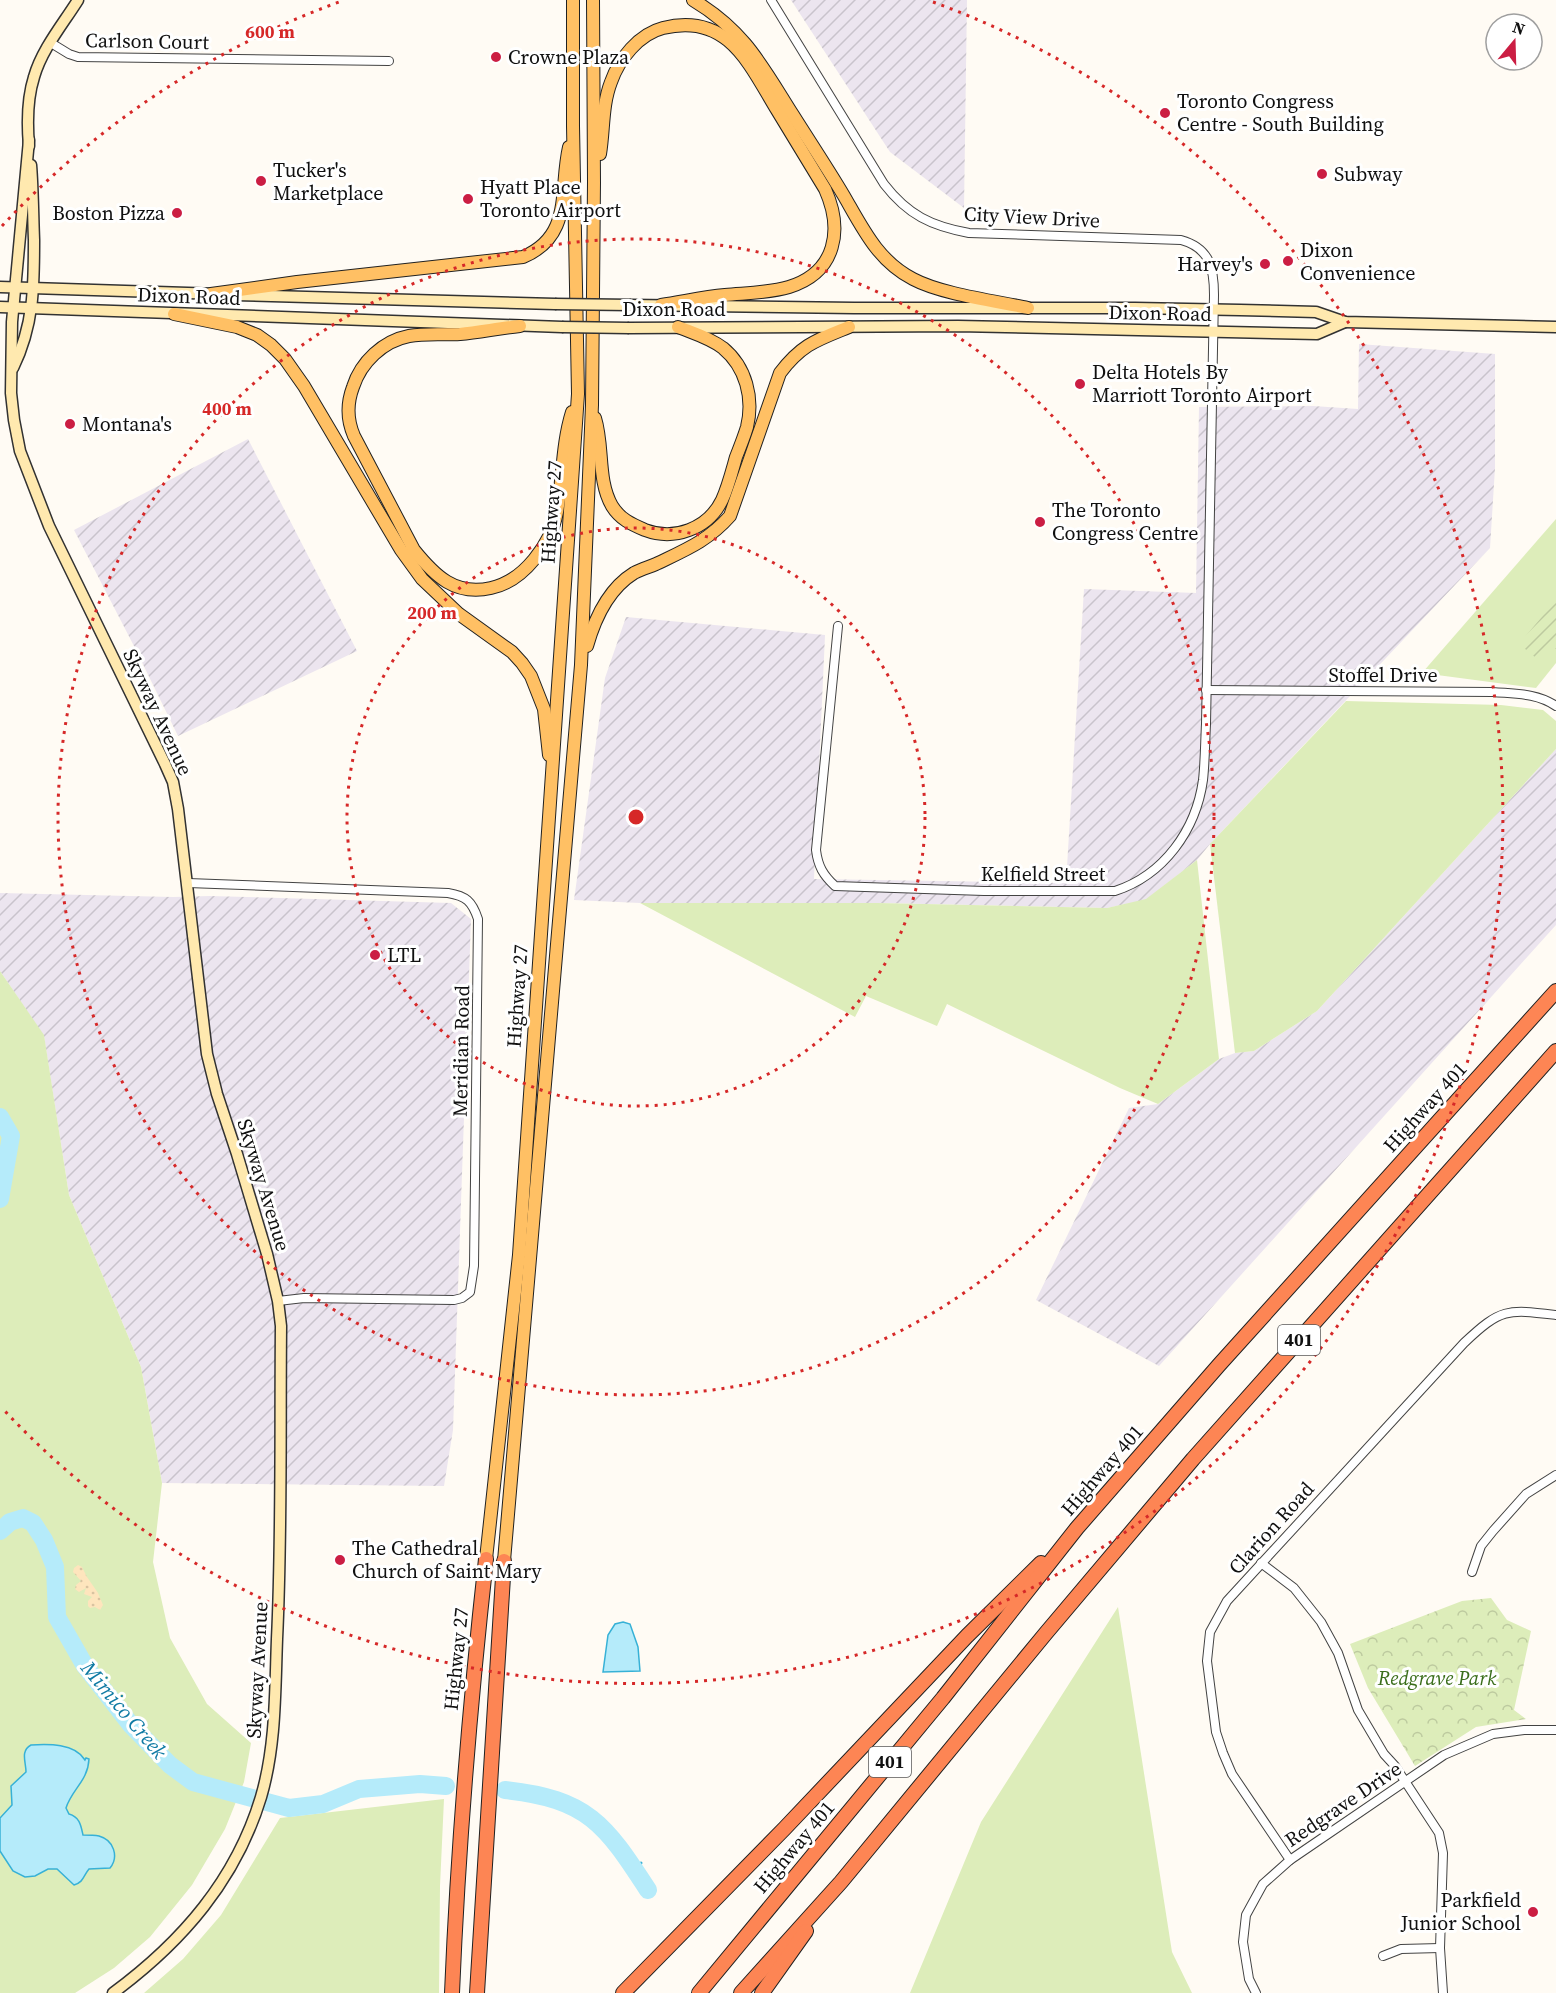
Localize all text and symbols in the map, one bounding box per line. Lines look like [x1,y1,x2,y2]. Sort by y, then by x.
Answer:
north arrow [1484,12,1544,72]
text: N [1510,16,1528,40]
text: 600 m [245,19,295,44]
street label: Carlson Court [85,26,210,56]
place label: Crowne Plaza [508,43,630,71]
marker: Crowne Plaza [489,50,503,64]
place label: Toronto Congress Centre - South Building [1177,87,1384,138]
marker: Toronto Congress Centre - South Building [1158,106,1172,120]
place label: Tucker's Marketplace [273,156,384,207]
place label: Subway [1334,160,1403,188]
marker: Subway [1315,167,1329,181]
place label: Hyatt Place Toronto Airport [480,173,621,224]
marker: Tucker's Marketplace [254,174,268,188]
marker: Hyatt Place Toronto Airport [461,192,475,206]
place label: Boston Pizza [52,199,166,227]
street label: City View Drive [963,199,1101,235]
marker: Boston Pizza [170,206,184,220]
place label: Dixon Convenience [1300,236,1415,287]
place label: Harvey's [1177,250,1253,278]
marker: Dixon Convenience [1281,254,1295,268]
marker: Harvey's [1258,257,1272,271]
street label: Dixon Road [137,280,242,312]
street label: Dixon Road [622,295,726,323]
street label: Dixon Road [1108,298,1213,328]
place label: Delta Hotels By Marriott Toronto Airport [1092,358,1312,409]
marker: Delta Hotels By Marriott Toronto Airport [1073,377,1087,391]
text: 400 m [202,396,252,421]
place label: Montana's [82,410,172,438]
marker: Montana's [63,417,77,431]
street label: Highway 27 [533,460,569,564]
place label: The Toronto Congress Centre [1052,496,1198,547]
marker: The Toronto Congress Centre [1033,515,1047,529]
text: 200 m [407,600,457,625]
street label: Skyway Avenue [116,644,200,780]
street label: Stoffel Drive [1328,661,1438,689]
centre of rings [626,807,646,827]
street label: Kelfield Street [981,860,1106,888]
place label: LTL [387,941,421,969]
street label: Highway 27 [499,944,535,1048]
marker: LTL [368,948,382,962]
street label: Meridian Road [446,984,476,1117]
street label: Highway 401 [1377,1056,1473,1158]
street label: Skyway Avenue [231,1115,297,1255]
road number: 401 [1278,1325,1320,1355]
street label: Highway 401 [1054,1418,1150,1522]
street label: Clarion Road [1222,1475,1321,1580]
place label: The Cathedral Church of Saint Mary [352,1534,542,1585]
marker: The Cathedral Church of Saint Mary [333,1553,347,1567]
street label: Skyway Avenue [239,1601,275,1739]
street label: Highway 27 [437,1606,475,1712]
water label: Mimico Creek [74,1654,174,1765]
park label: Redgrave Park [1377,1664,1497,1692]
road number: 401 [869,1747,911,1777]
street label: Redgrave Drive [1279,1755,1407,1853]
street label: Highway 401 [747,1795,841,1899]
place label: Parkfield Junior School [1400,1886,1522,1937]
marker: Parkfield Junior School [1526,1905,1540,1919]

